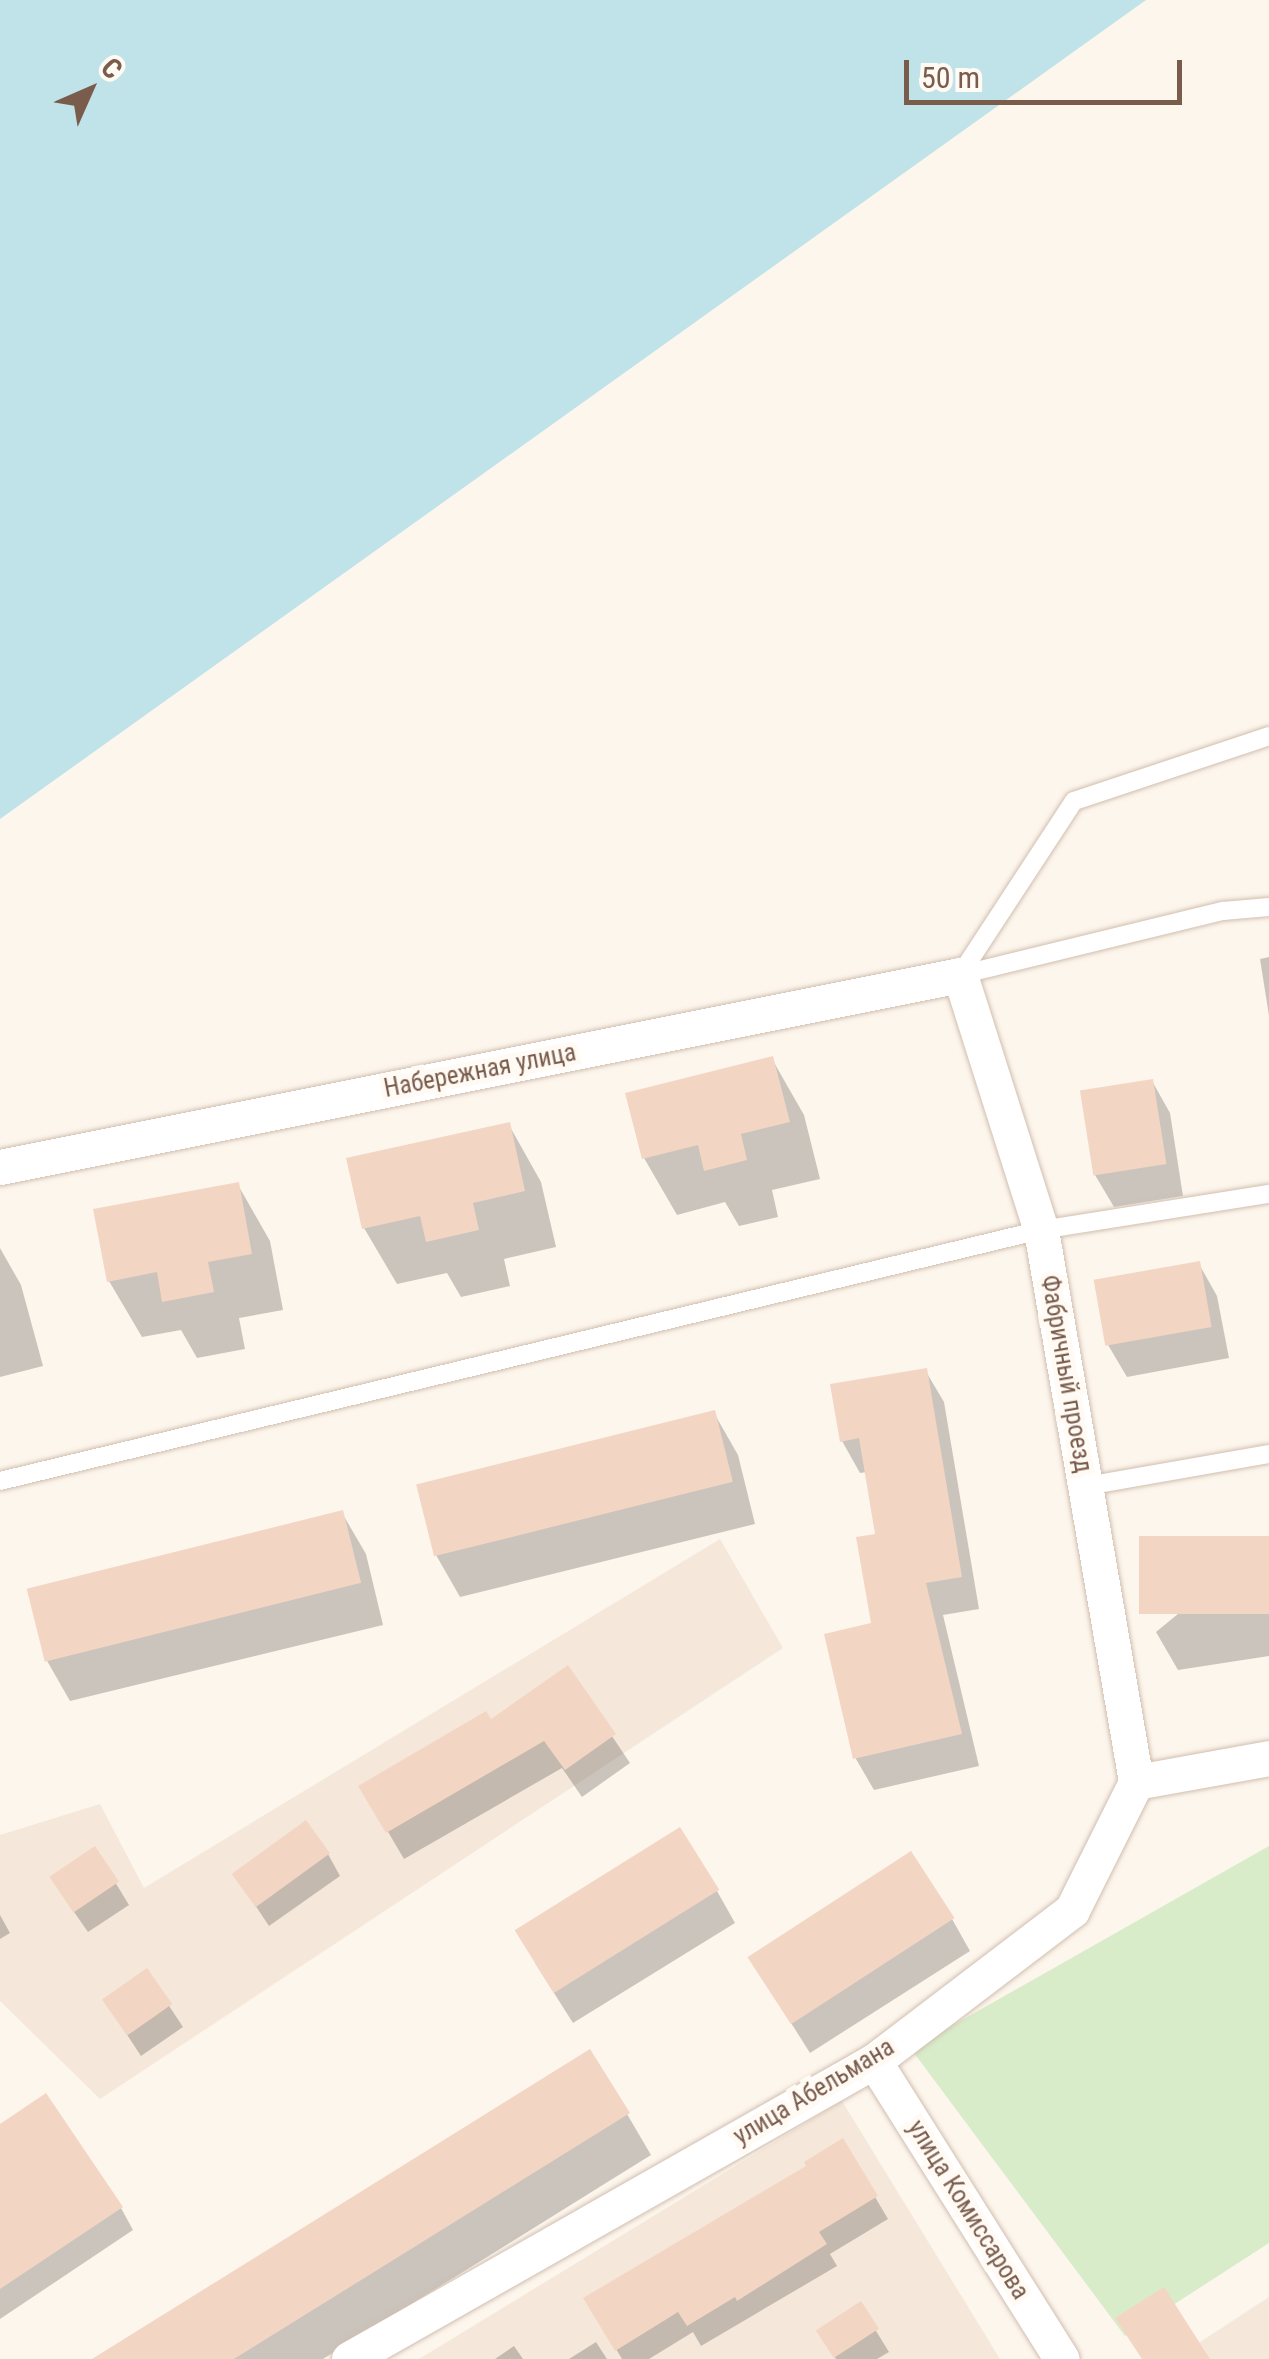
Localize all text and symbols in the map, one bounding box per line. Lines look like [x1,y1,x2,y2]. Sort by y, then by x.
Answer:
north arrow [40,40,140,140]
scale bar [909,40,1186,102]
text: С [94,51,129,86]
text: 50 m [921,60,980,95]
street label: Набережная улица [381,1038,579,1104]
street label: Фабричный проезд [1034,1273,1098,1475]
street label: улица Абельмана [728,2032,900,2152]
street label: улица Комиссарова [901,2115,1035,2305]

